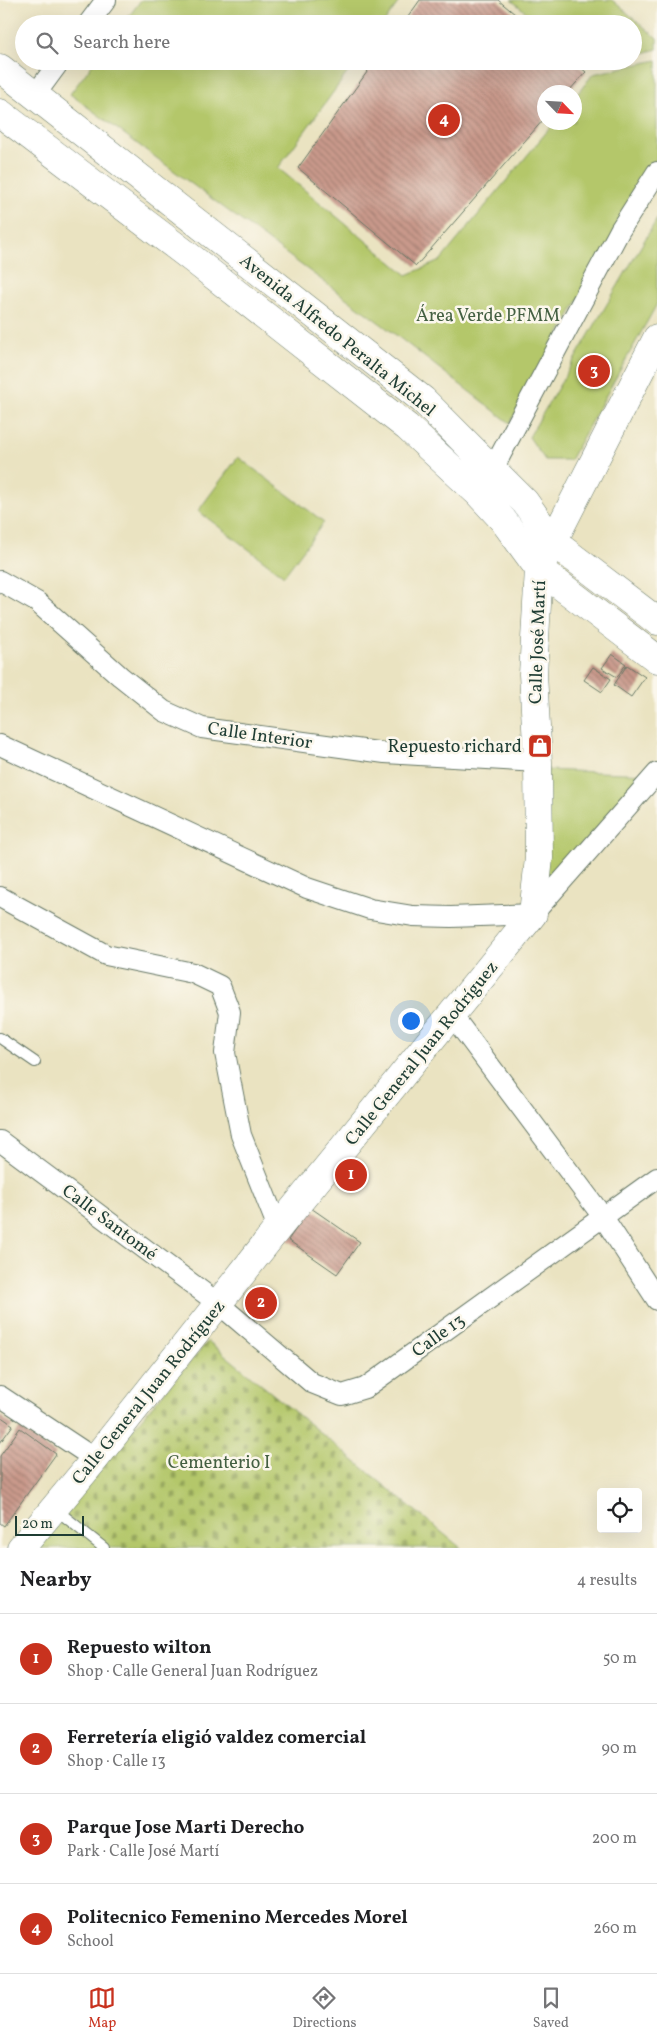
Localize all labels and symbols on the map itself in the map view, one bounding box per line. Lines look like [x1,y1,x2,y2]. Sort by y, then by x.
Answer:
north arrow [537,85,582,130]
pin: 4 [428,101,460,139]
street label: Avenida Alfredo Peralta Michel [234,249,440,423]
park label: Área Verde PFMM [416,304,560,329]
pin: 3 [578,352,610,390]
street label: Calle José Martí [524,579,553,704]
street label: Calle Interior [206,717,314,756]
shop icon: Repuesto richard [527,733,553,759]
place label: Repuesto richard [388,735,522,760]
street label: Calle General Juan Rodríguez [340,956,505,1152]
your location [398,1008,424,1034]
pin: 1 [335,1156,367,1194]
street label: Calle Santomé [56,1179,162,1267]
pin: 2 [245,1284,277,1322]
street label: Calle General Juan Rodríguez [67,1295,232,1491]
street label: Calle 13 [407,1309,470,1364]
park label: Cementerio I [168,1451,270,1476]
scale bar [15,1513,84,1536]

